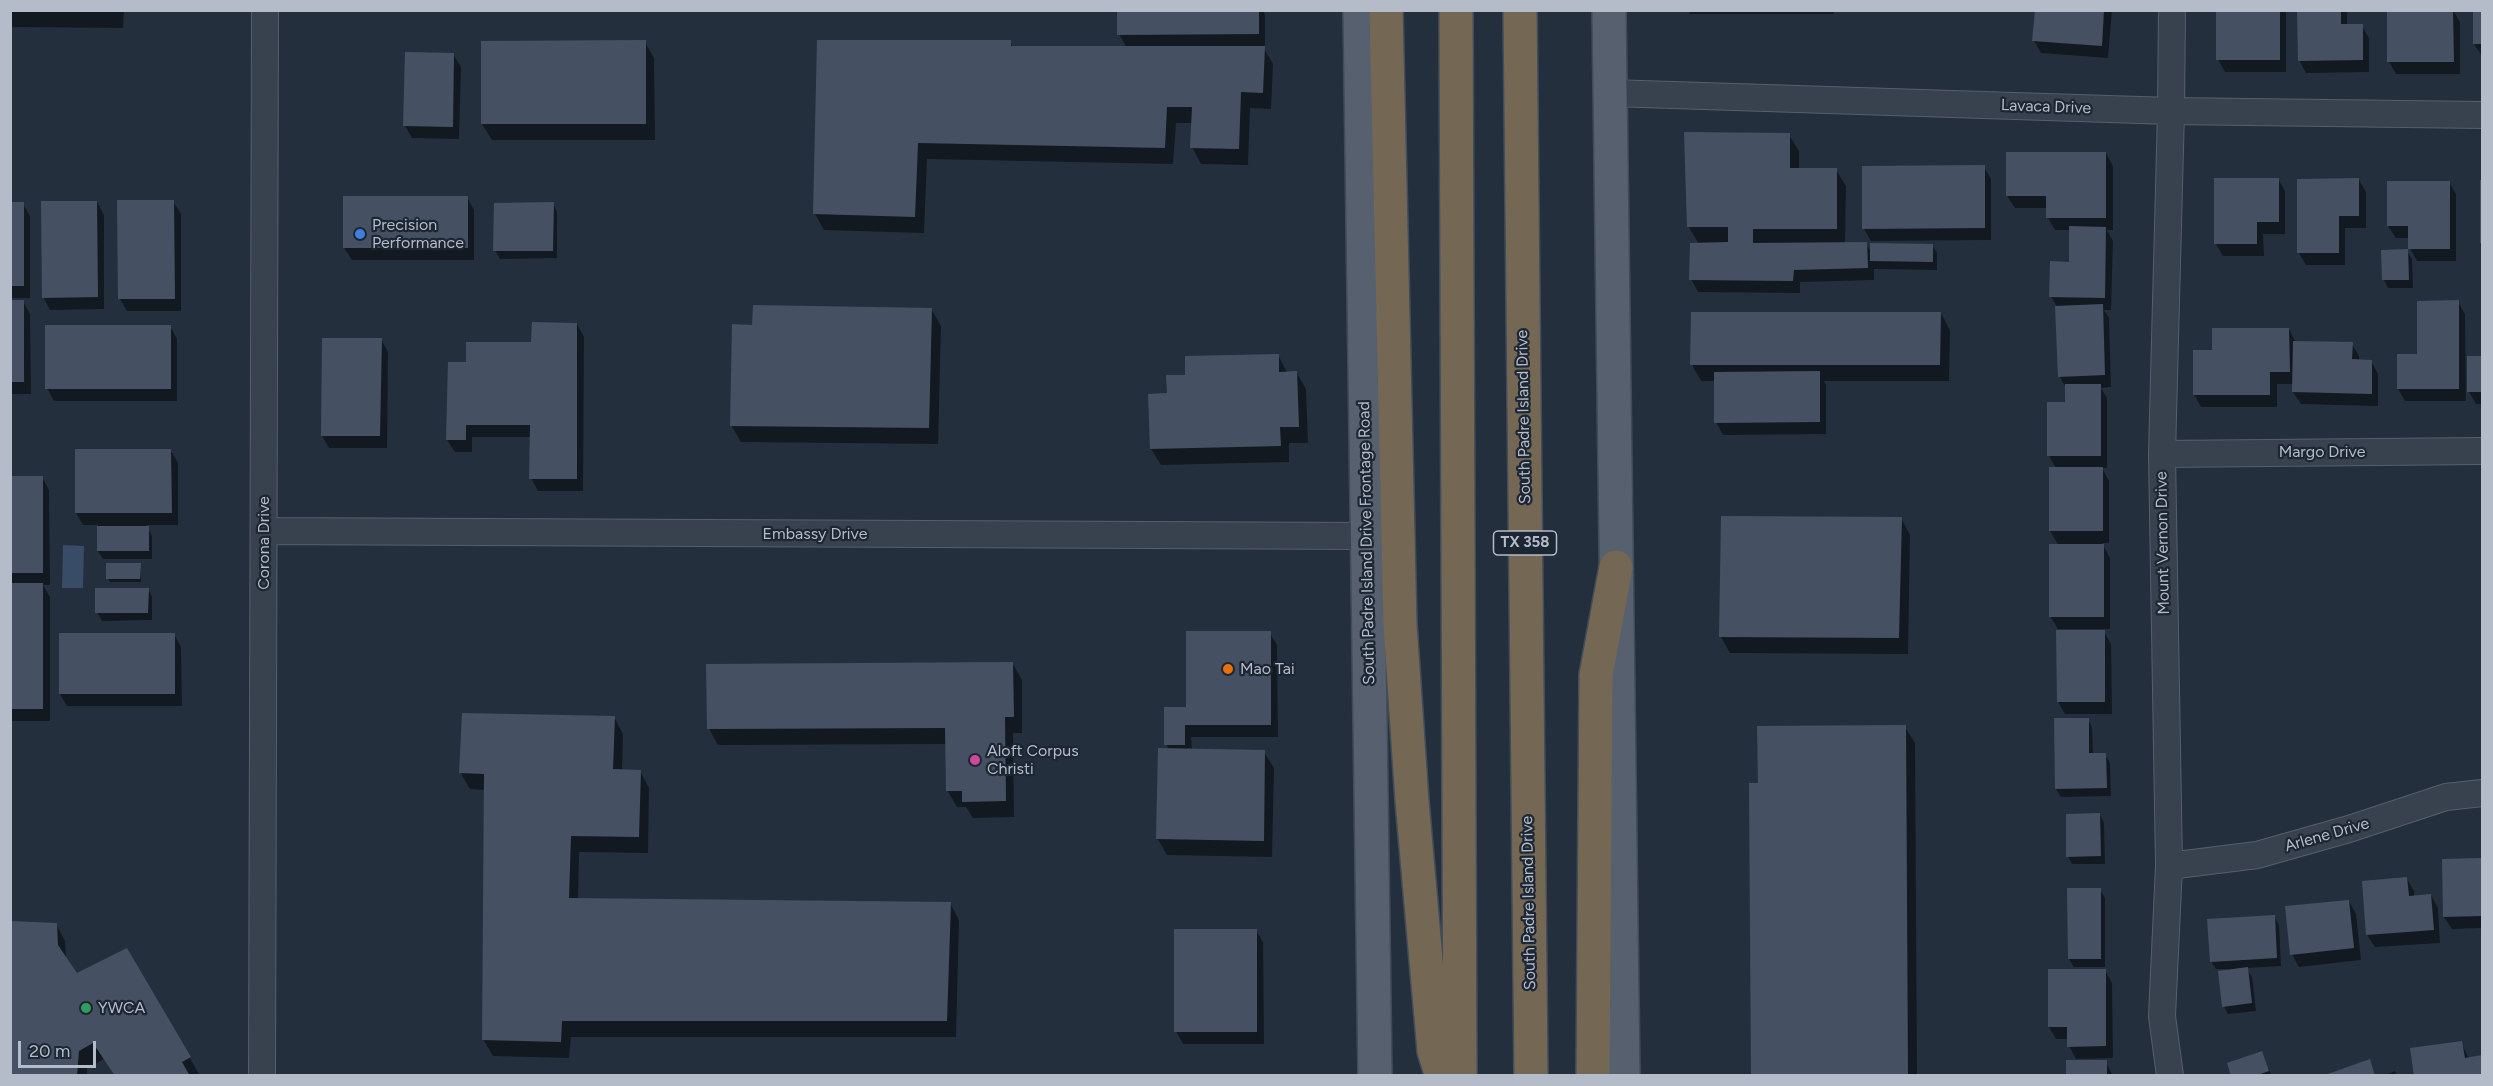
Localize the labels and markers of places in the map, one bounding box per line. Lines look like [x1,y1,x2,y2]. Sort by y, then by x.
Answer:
place label: Precision Performance [372,215,464,253]
marker: Precision Performance [353,227,367,241]
place label: Mao Tai [1240,659,1295,679]
marker: Mao Tai [1221,662,1235,676]
place label: Aloft Corpus Christi [987,741,1079,779]
marker: Aloft Corpus Christi [968,753,982,767]
place label: YWCA [98,998,145,1018]
marker: YWCA [79,1001,93,1015]

